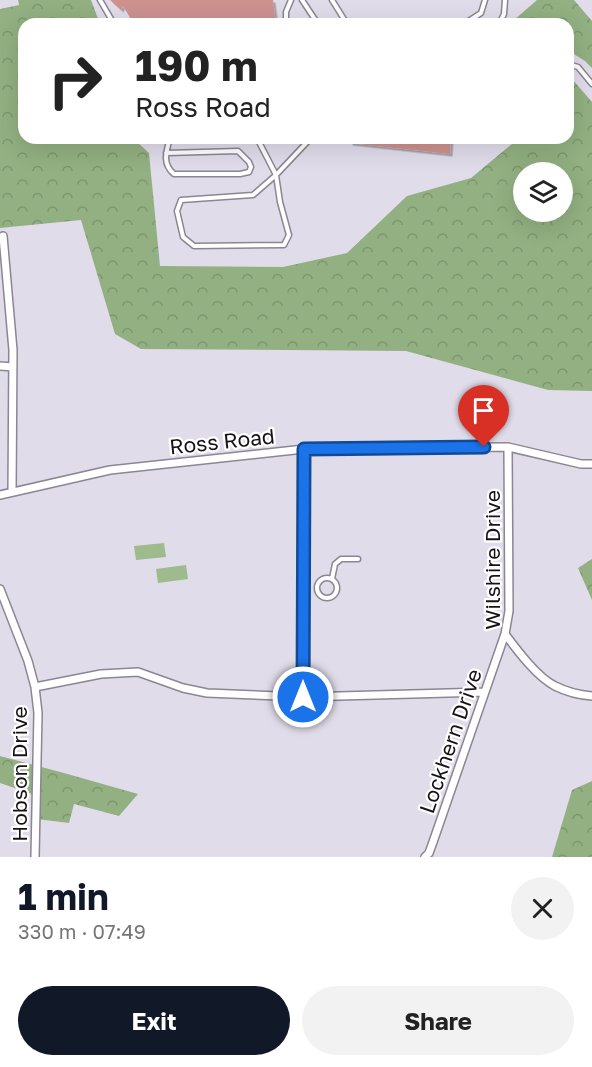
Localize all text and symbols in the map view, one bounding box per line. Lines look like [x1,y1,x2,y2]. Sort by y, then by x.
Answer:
text: 190 m [135,40,258,90]
icon: right [36,42,114,120]
text: Ross Road [135,91,271,123]
map controls [513,162,573,222]
button: layers [513,162,573,222]
pin [458,385,509,447]
icon: arrive [467,394,500,427]
street label: Ross Road [168,423,276,459]
street label: Wilshire Drive [479,490,505,630]
position arrow [271,665,335,729]
street label: Lockhern Drive [413,665,487,817]
street label: Hobson Drive [6,706,32,842]
text: 1 min [18,875,109,918]
button: close [511,877,574,940]
text: 330 m · 07:49 [18,919,146,943]
button: Exit [18,986,290,1055]
button: Share [302,986,574,1055]

